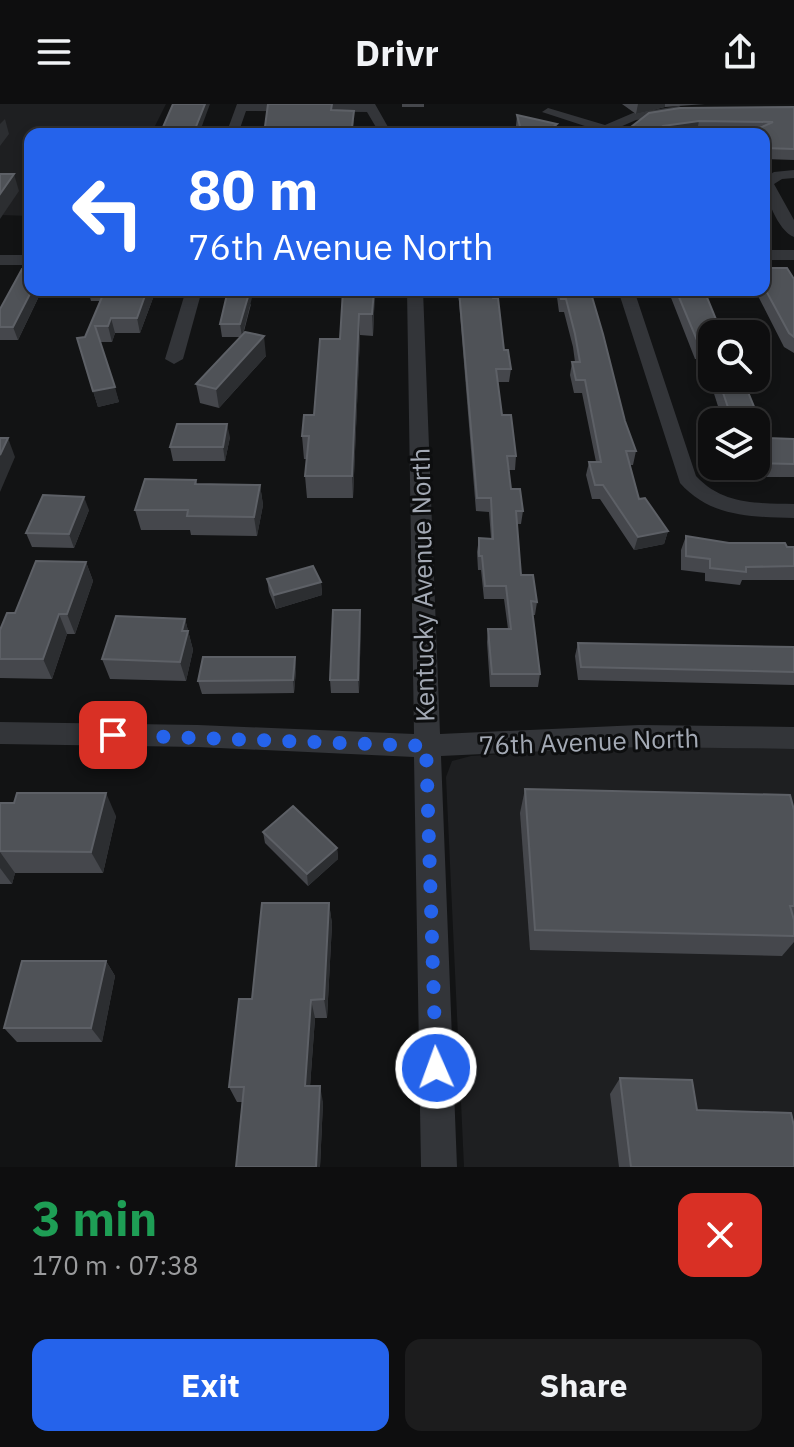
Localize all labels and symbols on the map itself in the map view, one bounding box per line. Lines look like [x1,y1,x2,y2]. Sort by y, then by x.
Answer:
street label: Kentucky Avenue North [403,448,441,722]
pin [79,701,147,769]
street label: 76th Avenue North [478,720,700,762]
position arrow [394,1026,478,1110]

